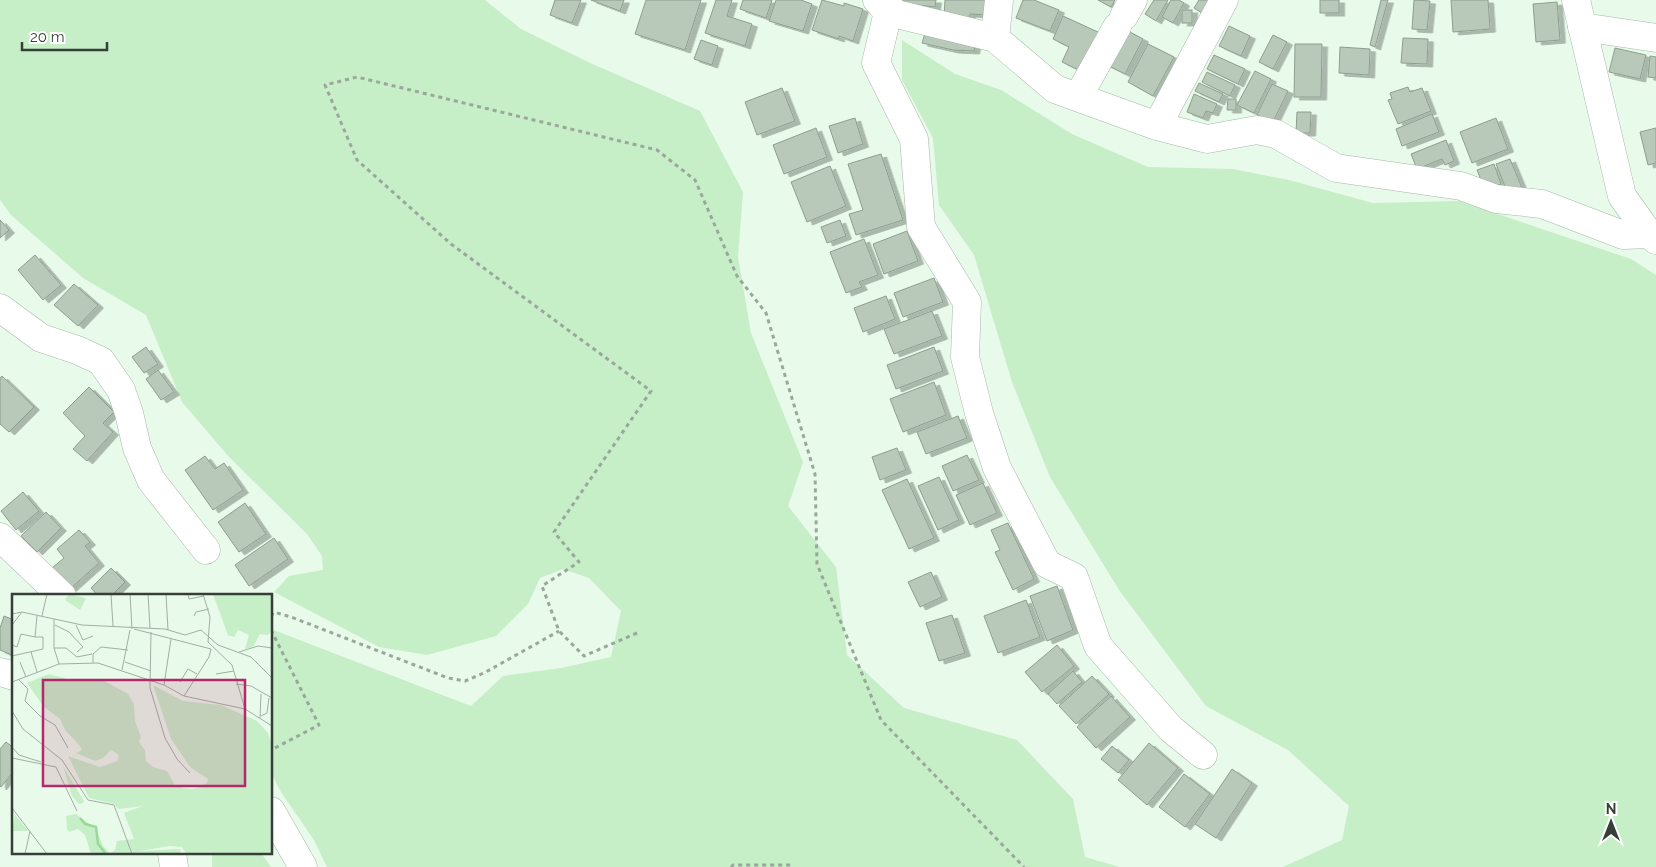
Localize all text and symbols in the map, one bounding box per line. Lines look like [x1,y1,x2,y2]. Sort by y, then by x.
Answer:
scale bar [22,20,108,52]
text: 20 m [30,28,65,46]
inset map [12,594,272,854]
north arrow [1586,797,1636,847]
text: N [1606,801,1616,817]

